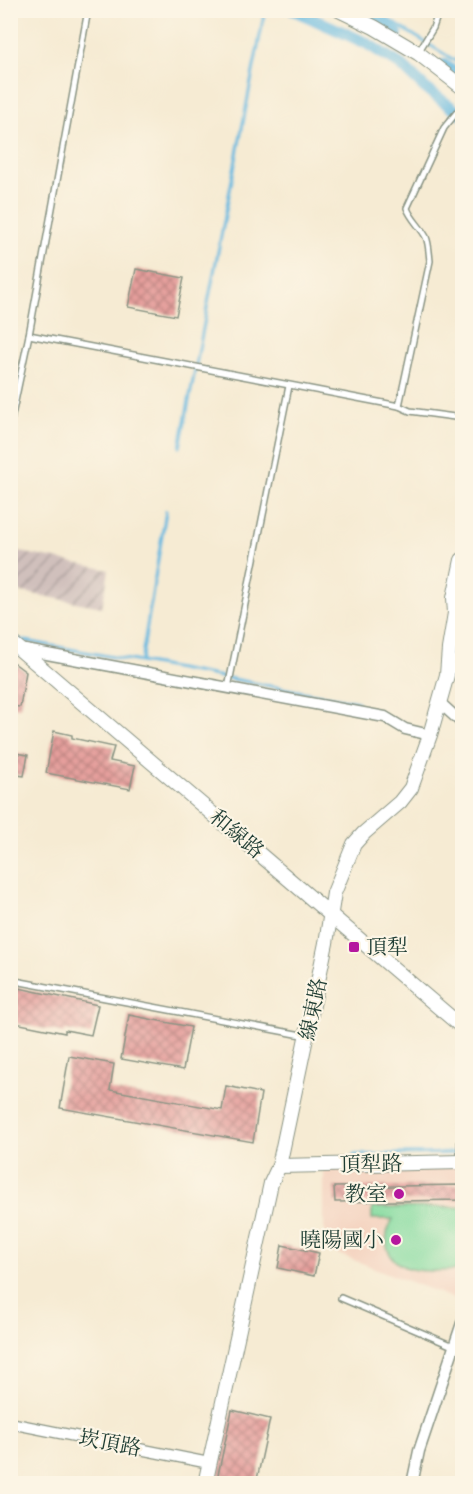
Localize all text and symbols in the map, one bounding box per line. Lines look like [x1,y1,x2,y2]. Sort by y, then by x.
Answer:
street label: 和線路 [205,804,269,864]
place label: 頂犁 [366,934,408,960]
marker: 頂犁 [347,940,361,954]
street label: 線東路 [294,975,332,1043]
street label: 頂犁路 [339,1150,403,1178]
place label: 教室 [345,1181,387,1207]
marker: 教室 [392,1187,406,1201]
place label: 曉陽國小 [300,1227,384,1253]
marker: 曉陽國小 [389,1233,403,1247]
street label: 崁頂路 [77,1424,143,1462]

